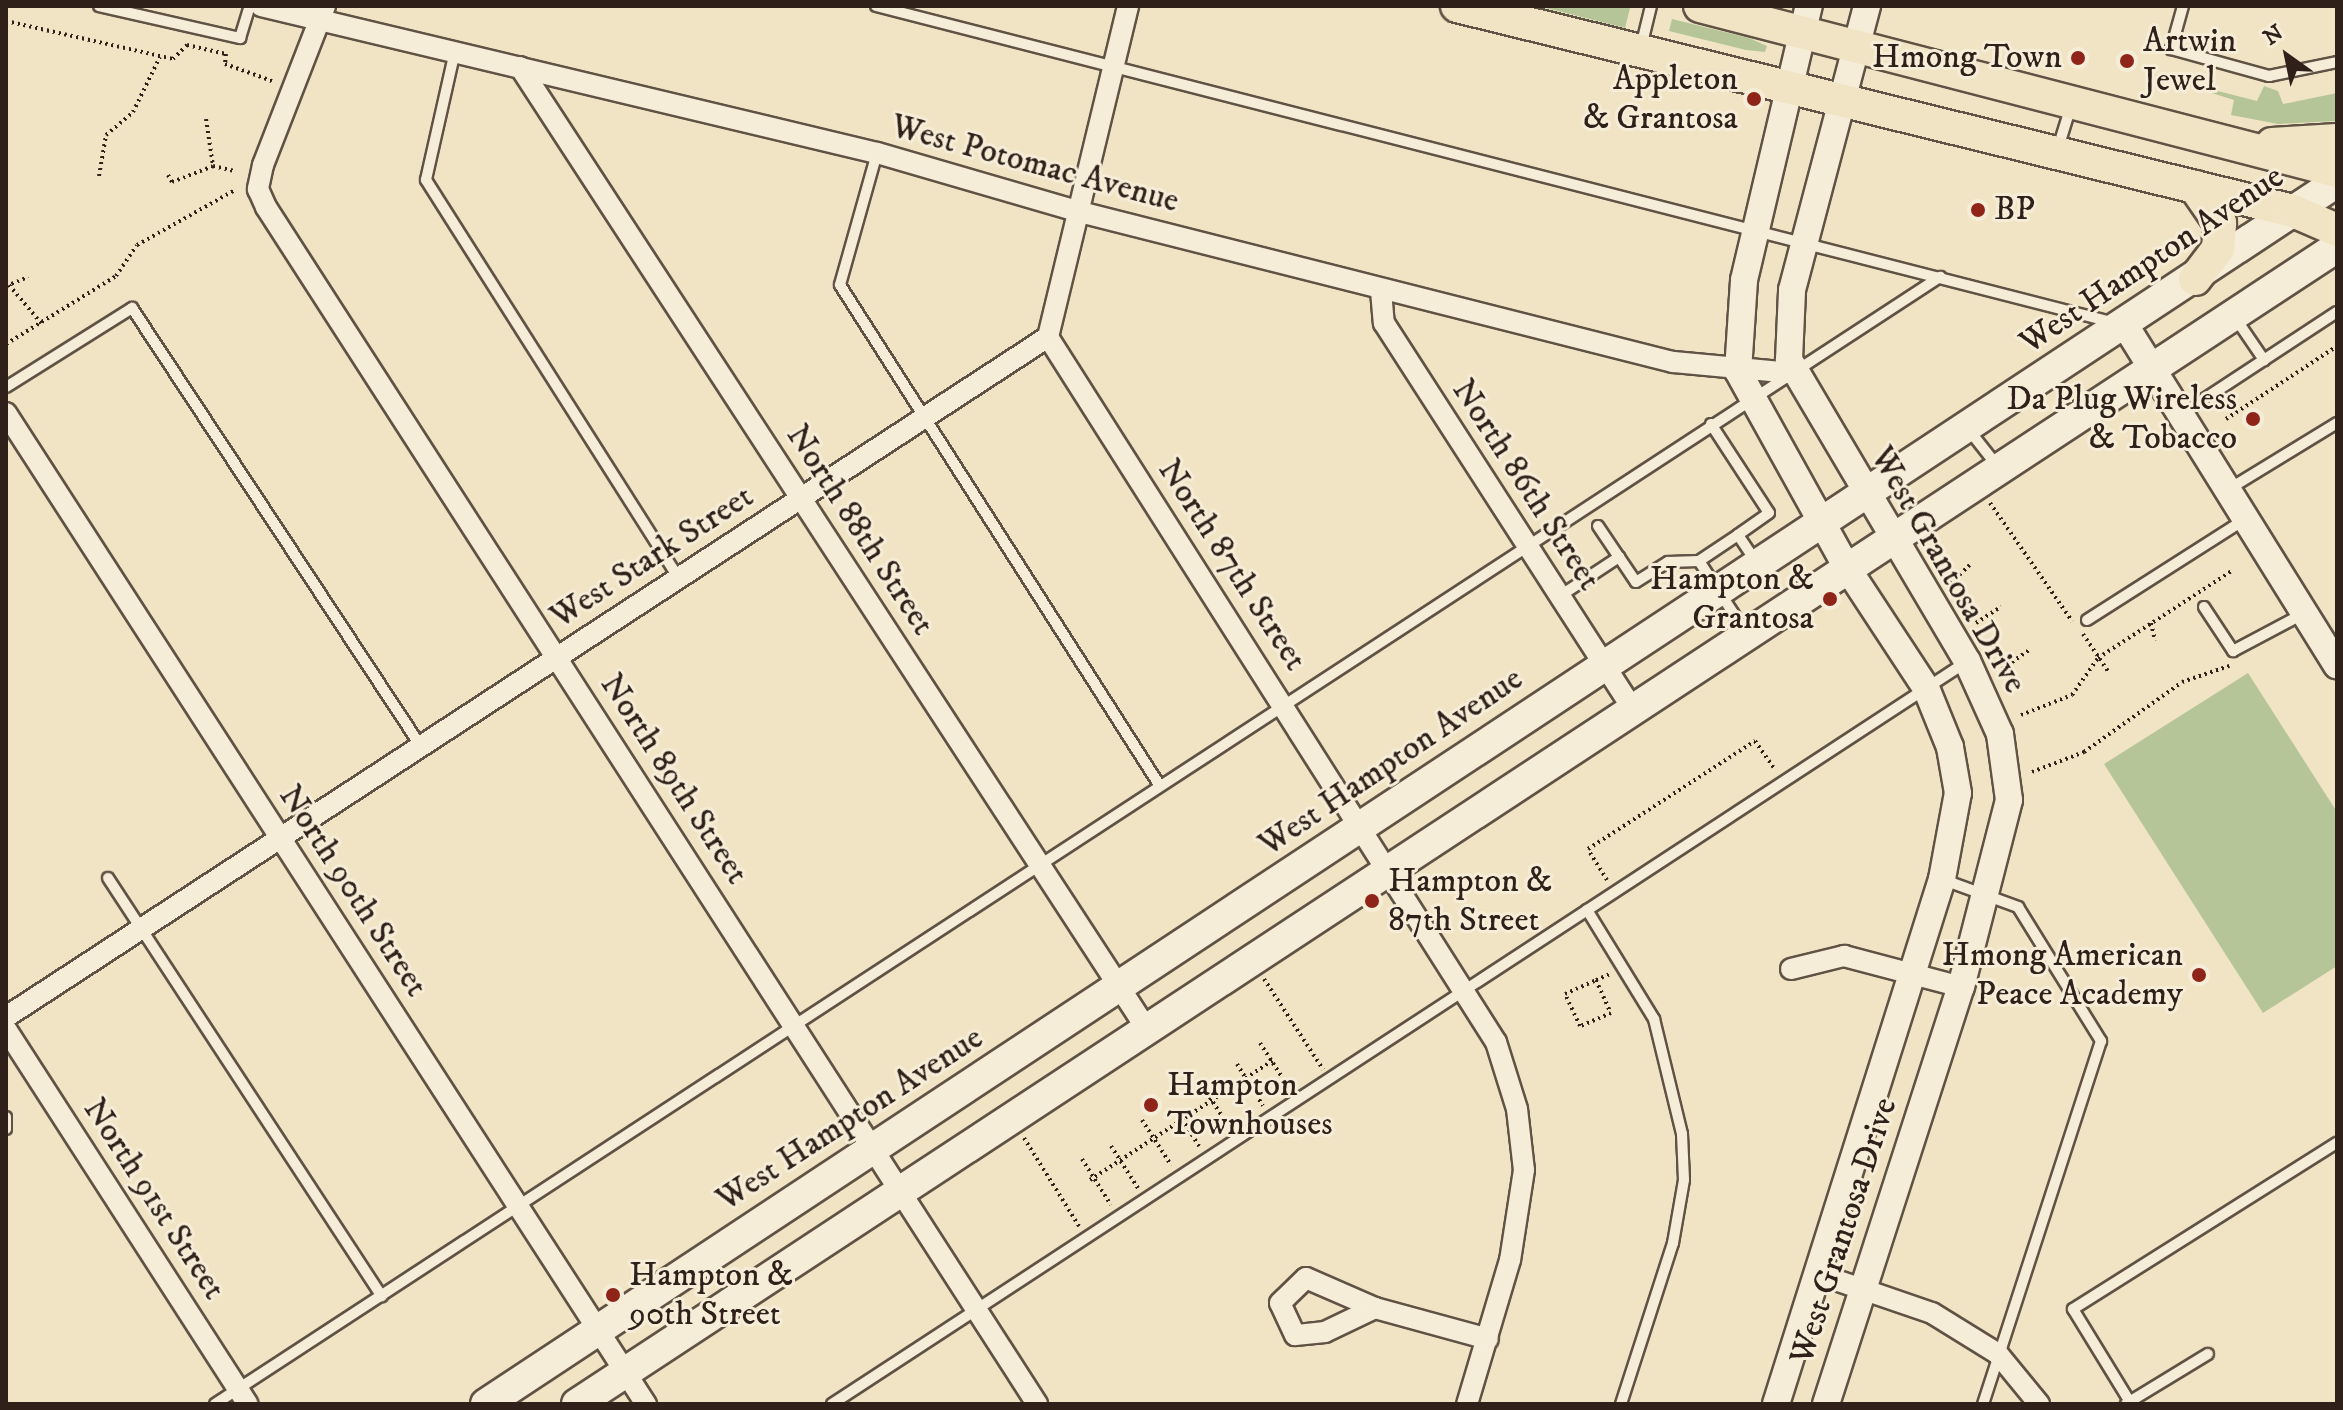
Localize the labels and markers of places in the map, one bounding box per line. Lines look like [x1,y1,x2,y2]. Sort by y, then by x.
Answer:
place label: Artwin Jewel [2143,21,2236,100]
place label: Hmong Town [1872,38,2062,78]
marker: Hmong Town [2069,49,2087,67]
marker: Artwin Jewel [2118,52,2136,70]
place label: Appleton & Grantosa [1583,59,1738,138]
marker: Appleton & Grantosa [1745,90,1763,108]
place label: BP [1994,190,2035,230]
marker: BP [1969,201,1987,219]
place label: Da Plug Wireless & Tobacco [2007,379,2237,458]
marker: Da Plug Wireless & Tobacco [2244,410,2262,428]
place label: Hampton & Grantosa [1650,559,1814,638]
marker: Hampton & Grantosa [1821,590,1839,608]
place label: Hampton & 87th Street [1388,861,1552,940]
marker: Hampton & 87th Street [1363,892,1381,910]
place label: Hmong American Peace Academy [1941,935,2183,1014]
marker: Hmong American Peace Academy [2190,966,2208,984]
place label: Hampton Townhouses [1167,1065,1333,1144]
marker: Hampton Townhouses [1142,1096,1160,1114]
place label: Hampton & 90th Street [629,1255,793,1334]
marker: Hampton & 90th Street [604,1286,622,1304]

